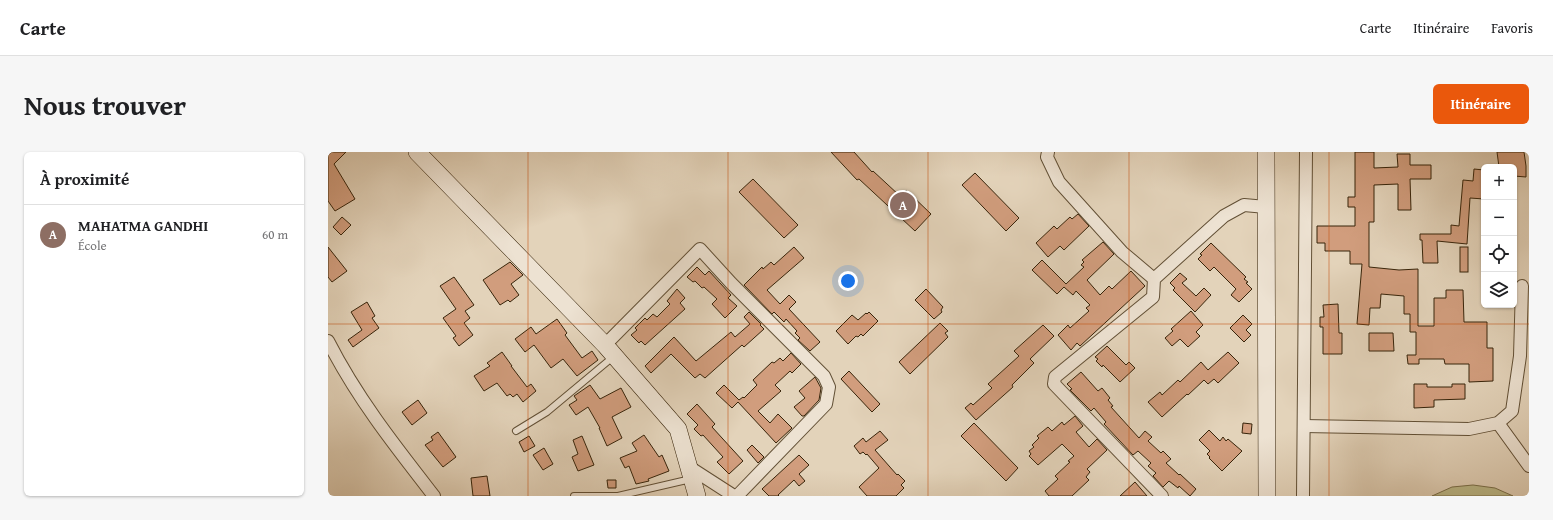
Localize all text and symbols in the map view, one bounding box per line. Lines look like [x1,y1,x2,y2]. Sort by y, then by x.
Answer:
text: Carte [20,14,66,42]
text: Carte [1360,18,1391,38]
text: Itinéraire [1413,18,1469,38]
text: Favoris [1491,18,1533,38]
text: Nous trouver [24,84,186,125]
button: Itinéraire [1433,84,1529,124]
map controls [1481,164,1517,308]
button: + [1481,164,1517,200]
text: À proximité [40,166,129,191]
pin: A [890,190,916,220]
button: − [1481,200,1517,236]
text: MAHATMA GANDHI [78,215,208,236]
text: A [49,225,57,244]
text: 60 m [262,225,288,244]
text: École [78,236,107,255]
button: locate [1481,236,1517,272]
your location [838,271,858,291]
button: layers [1481,272,1517,308]

